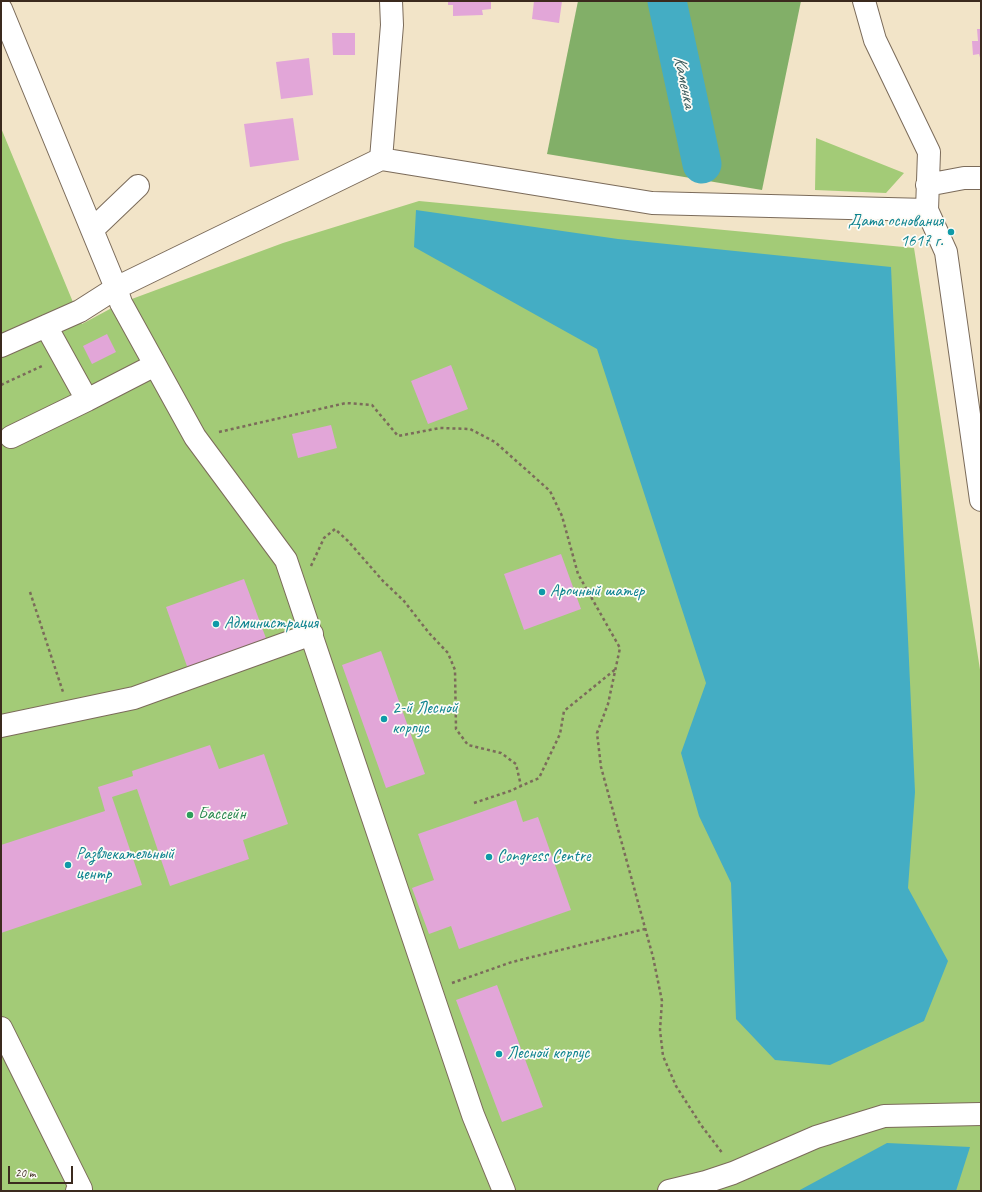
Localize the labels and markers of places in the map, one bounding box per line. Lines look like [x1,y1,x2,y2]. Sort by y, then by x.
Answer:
place label: Дата основания 1617 г. [848,212,943,252]
marker: Дата основания 1617 г. [946,227,956,237]
place label: Арочный шатер [550,582,644,602]
marker: Арочный шатер [537,587,547,597]
place label: Администрация [224,614,318,634]
marker: Администрация [211,619,221,629]
place label: 2-й Лесной корпус [392,699,458,739]
marker: 2-й Лесной корпус [379,714,389,724]
place label: Бассейн [198,805,246,825]
marker: Бассейн [185,810,195,820]
place label: Развлекательный центр [76,845,174,885]
place label: Congress Centre [497,847,591,867]
marker: Congress Centre [484,852,494,862]
marker: Развлекательный центр [63,860,73,870]
place label: Лесной корпус [507,1044,589,1064]
marker: Лесной корпус [494,1049,504,1059]

